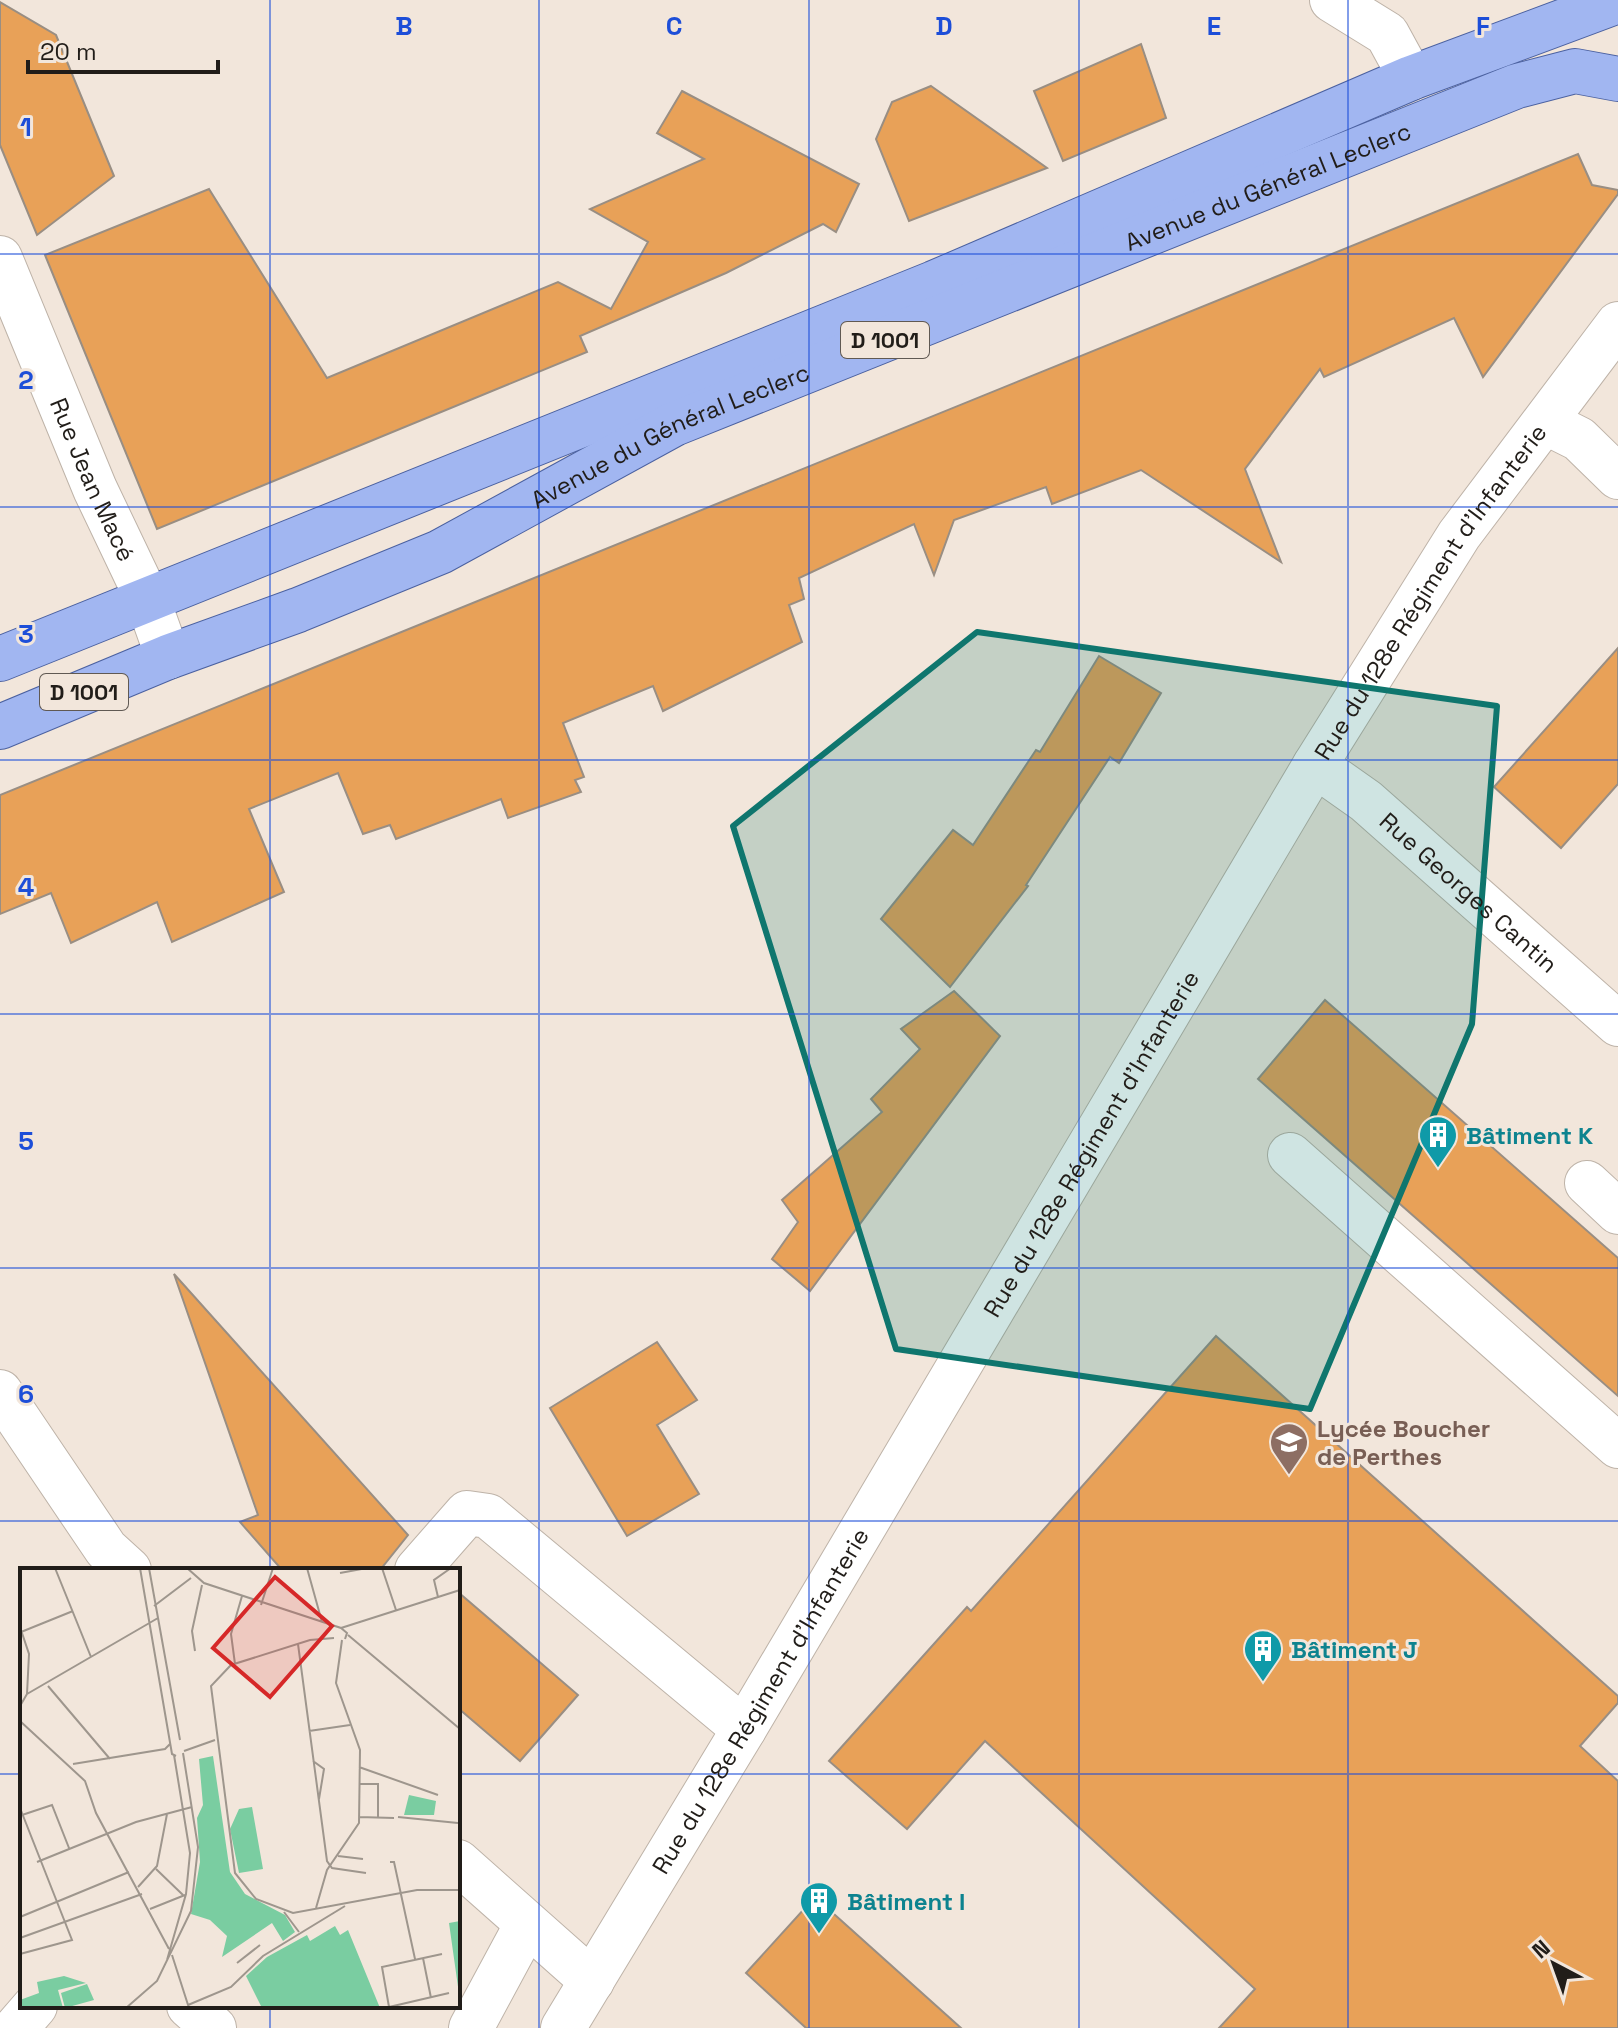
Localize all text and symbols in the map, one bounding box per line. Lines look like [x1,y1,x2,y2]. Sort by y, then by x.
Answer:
text: B [395,9,413,43]
text: C [666,9,682,43]
text: D [935,9,953,43]
text: E [1207,9,1221,43]
text: F [1476,9,1490,43]
scale bar [28,24,218,74]
text: 20 m [40,36,97,67]
text: 1 [20,110,32,144]
street label: Avenue du Général Leclerc [1120,115,1415,257]
road number: D 1001 [841,322,929,358]
street label: Avenue du Général Leclerc [525,356,814,515]
text: 2 [18,363,34,397]
street label: Rue Jean Macé [44,393,143,566]
street label: Rue du 128e Régiment d'Infanterie [1307,417,1553,766]
text: 3 [18,617,34,651]
road number: D 1001 [40,674,128,710]
street label: Rue Georges Cantin [1374,805,1564,979]
text: 4 [18,870,34,904]
street label: Rue du 128e Régiment d'Infanterie [976,964,1206,1323]
building icon: Bâtiment K [1417,1114,1459,1169]
place label: Bâtiment K [1466,1120,1593,1151]
text: 5 [18,1124,34,1158]
text: 6 [18,1377,34,1411]
place label: Lycée Boucher de Perthes [1317,1413,1490,1472]
school or university icon: Lycée Boucher de Perthes [1268,1421,1310,1476]
street label: Rue du 128e Régiment d'Infanterie [645,1522,875,1879]
inset map [20,1568,460,2008]
building icon: Bâtiment J [1242,1628,1284,1683]
place label: Bâtiment J [1291,1634,1418,1665]
building icon: Bâtiment I [798,1880,840,1935]
place label: Bâtiment I [847,1886,965,1917]
north arrow [1514,1924,1594,2004]
text: N [1526,1934,1556,1964]

